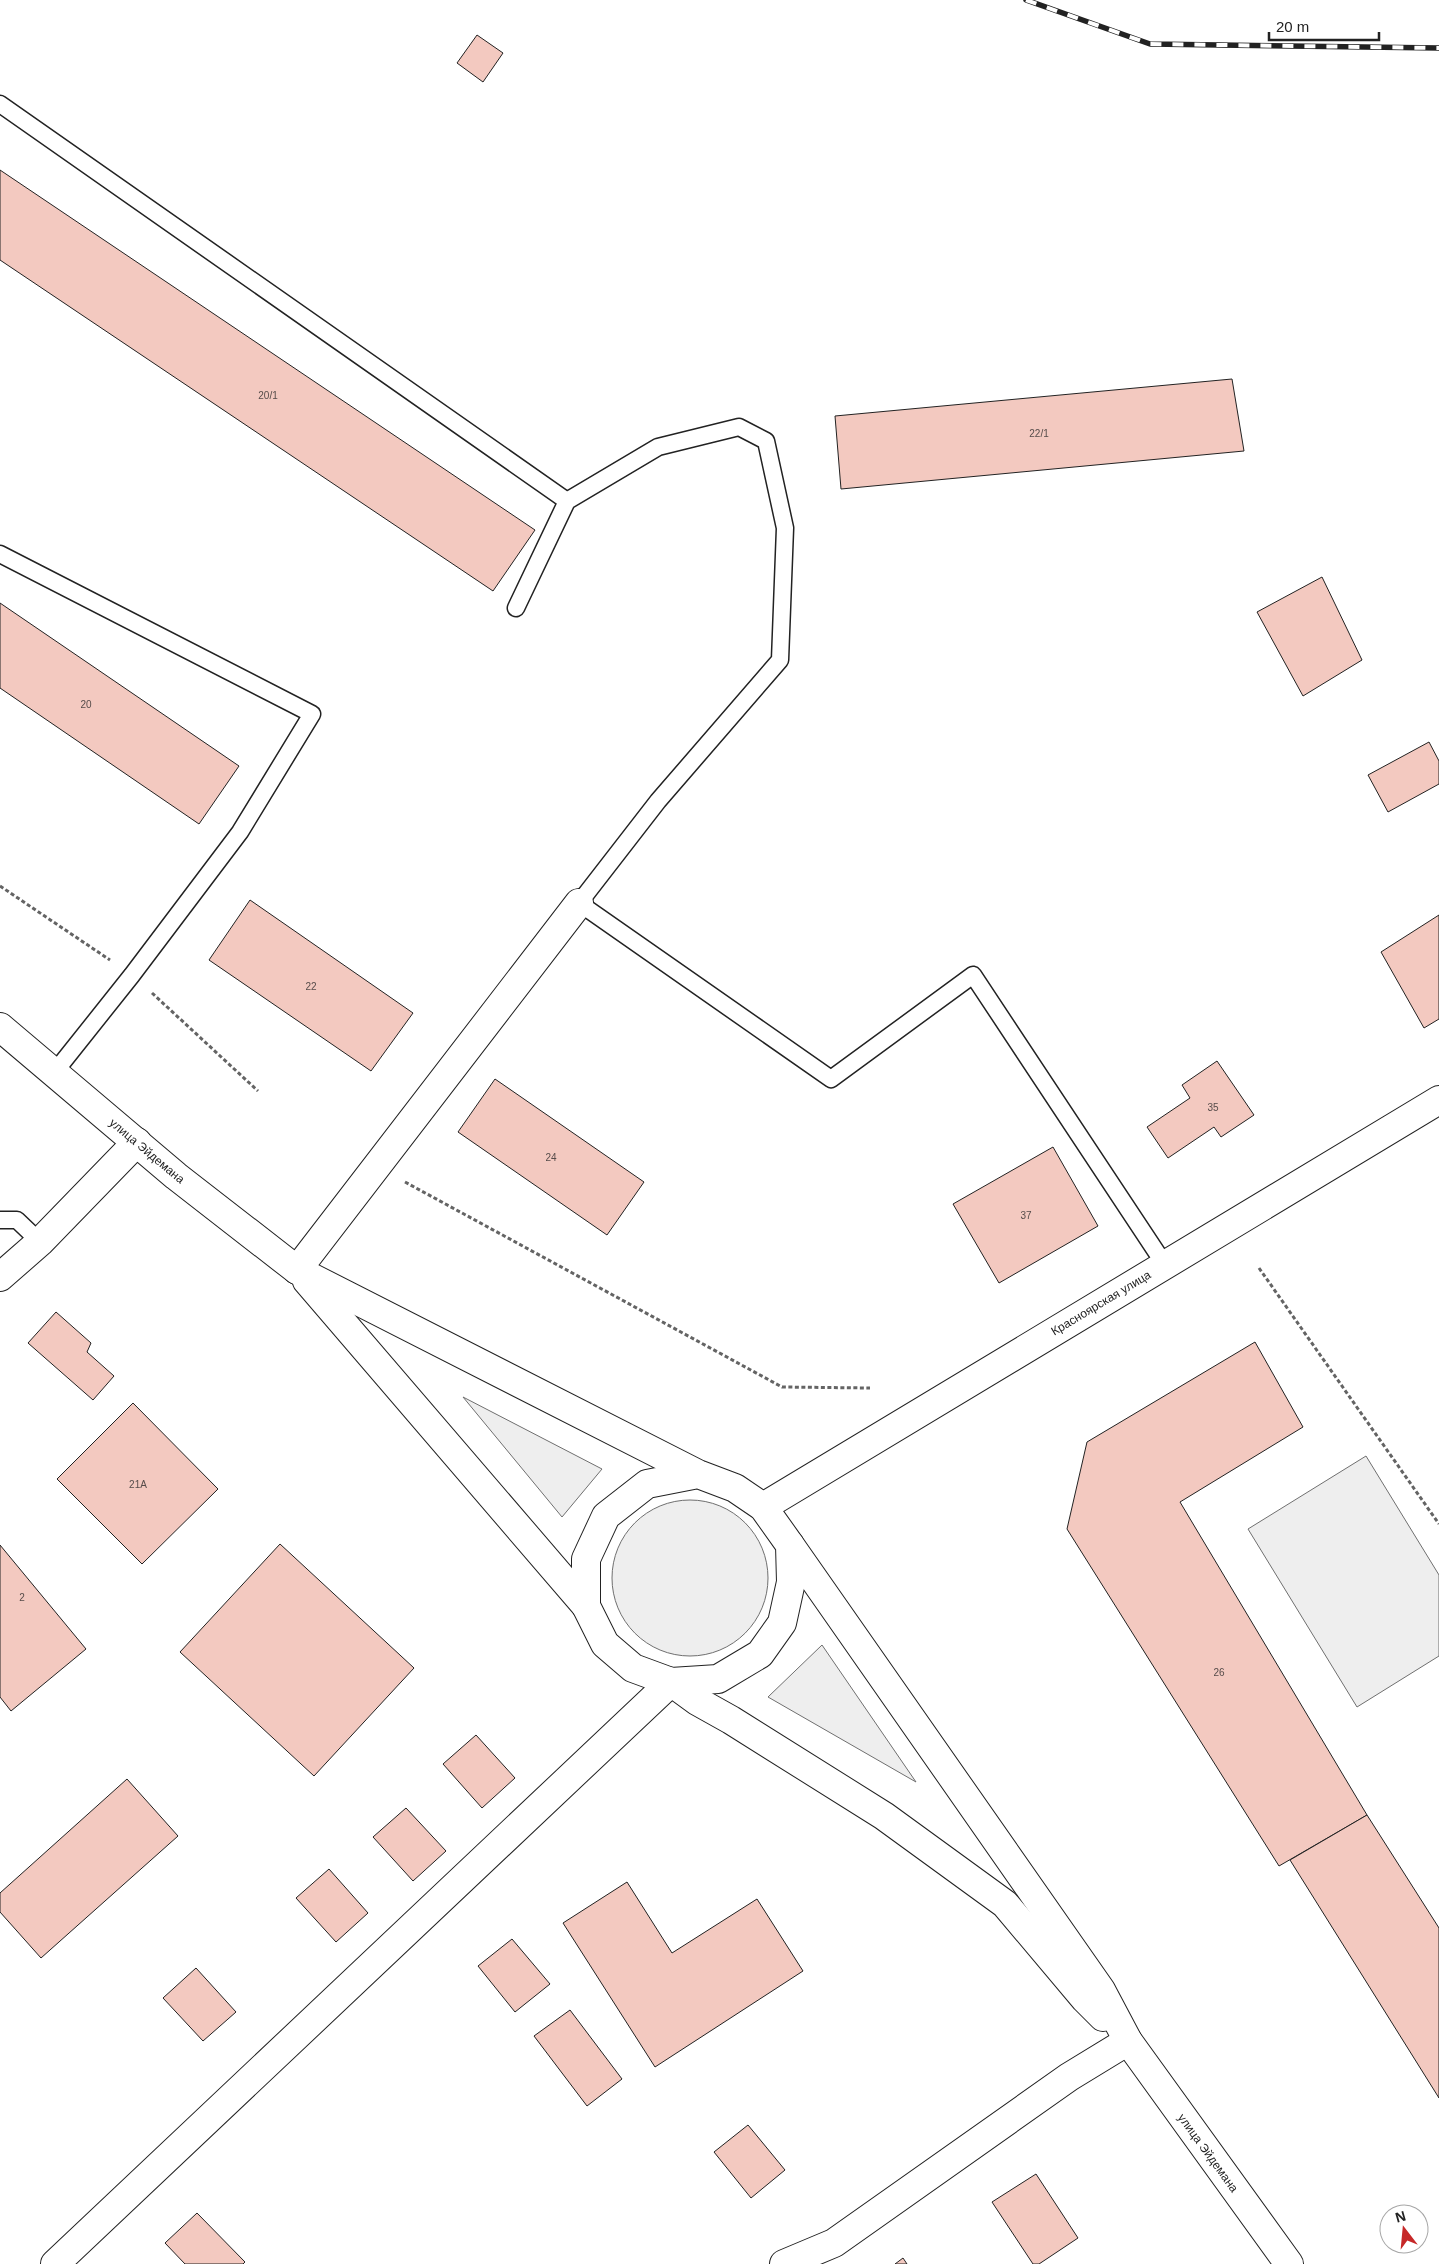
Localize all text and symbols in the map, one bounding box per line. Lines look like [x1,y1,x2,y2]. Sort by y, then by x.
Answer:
scale bar [1269,10,1379,42]
text: 20 m [1276,18,1309,35]
house number: 20/1 [258,390,278,401]
house number: 22/1 [1029,428,1049,439]
house number: 20 [80,699,92,710]
house number: 22 [305,981,317,992]
house number: 35 [1207,1102,1219,1113]
street label: улица Эйдемана [107,1116,188,1187]
house number: 24 [545,1152,557,1163]
house number: 37 [1020,1210,1032,1221]
street label: Красноярская улица [1049,1268,1154,1338]
house number: 21А [129,1479,147,1490]
house number: 2 [19,1592,25,1603]
house number: 26 [1213,1667,1225,1678]
street label: улица Эйдемана [1175,2111,1241,2195]
north arrow [1379,2204,1429,2254]
text: N [1393,2207,1407,2226]

